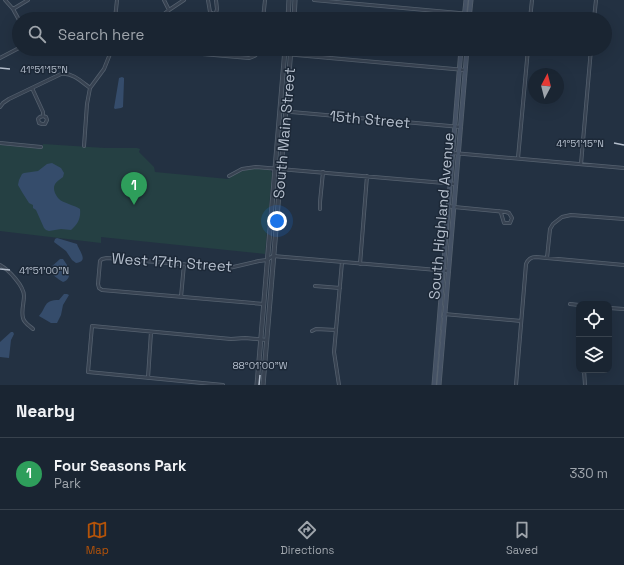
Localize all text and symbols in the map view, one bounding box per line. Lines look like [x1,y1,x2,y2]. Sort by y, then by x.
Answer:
search box [12,12,612,56]
icon: search [26,23,48,45]
text: Search here [58,25,144,44]
text: 41°51'15"N [20,63,68,76]
street label: South Main Street [269,66,299,199]
north arrow [528,68,564,104]
street label: 15th Street [329,106,411,132]
street label: South Highland Avenue [424,132,458,300]
text: 41°51'15"N [556,137,604,150]
pin: 1 [121,172,147,205]
your location [267,211,287,231]
street label: West 17th Street [111,248,233,276]
text: 41°51'00"N [19,264,69,277]
map controls [576,301,612,373]
button: locate [576,301,612,337]
button: layers [576,337,612,373]
text: 88°01'00"W [232,359,288,372]
text: Nearby [16,400,75,422]
text: Four Seasons Park [54,456,186,475]
text: 1 [26,465,32,482]
text: 330 m [569,465,608,482]
text: Park [54,475,81,492]
tab: Map [86,519,109,557]
tab: Directions [280,519,334,557]
tab: Saved [506,519,538,557]

